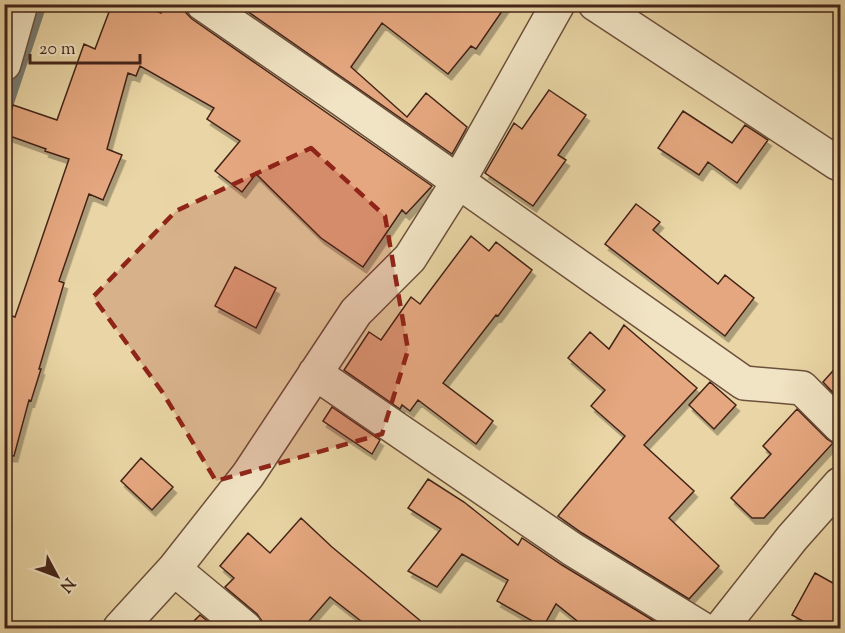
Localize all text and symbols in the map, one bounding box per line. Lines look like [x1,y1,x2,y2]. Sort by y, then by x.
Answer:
scale bar [30,27,140,65]
text: 20 m [39,37,76,63]
north arrow [27,546,87,606]
text: N [53,572,79,597]

